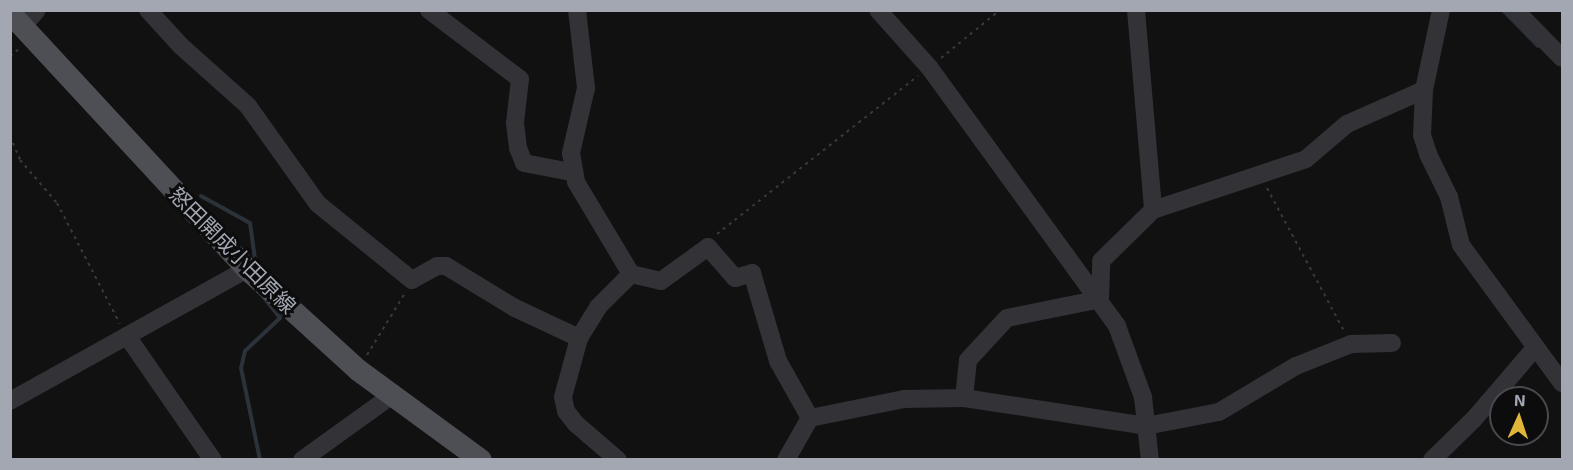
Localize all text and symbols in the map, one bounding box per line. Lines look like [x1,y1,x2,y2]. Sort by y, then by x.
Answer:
street label: 怒田開成小田原線 [165,182,301,318]
north arrow [1489,386,1549,446]
text: N [1514,390,1526,409]

